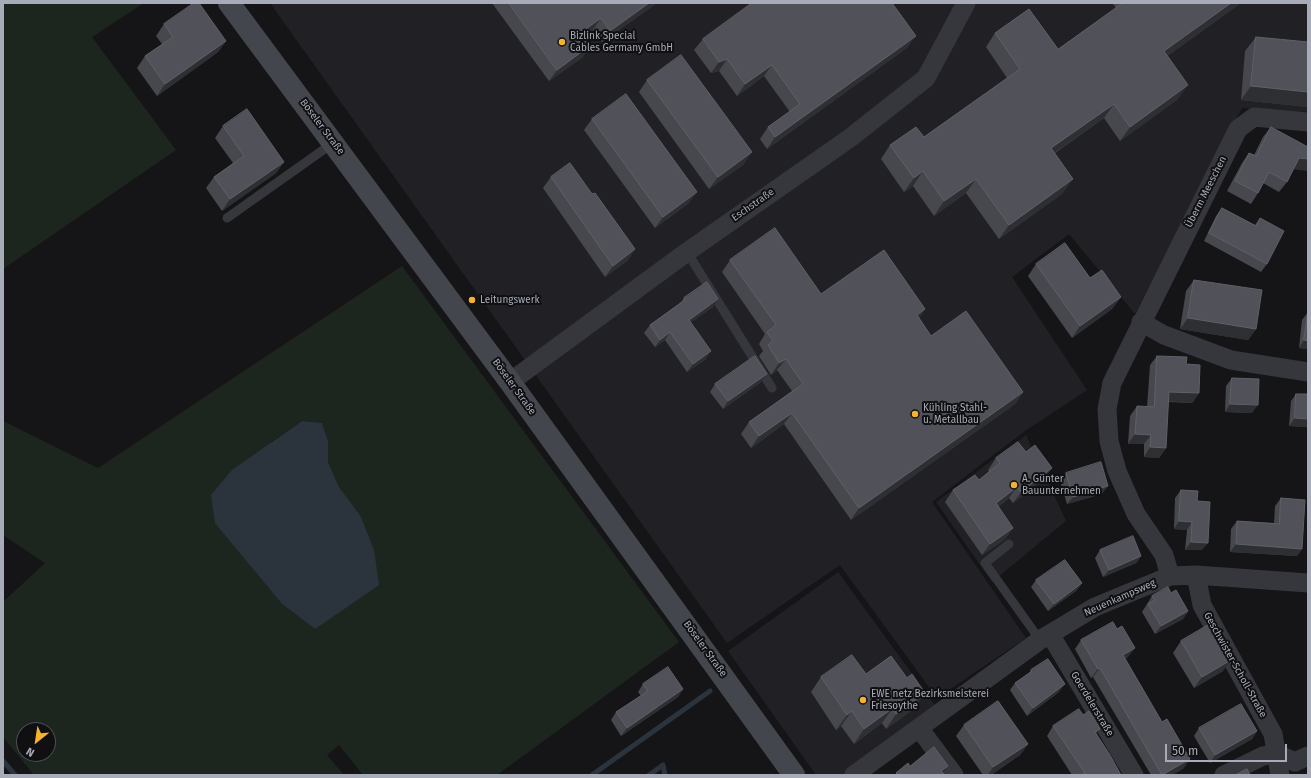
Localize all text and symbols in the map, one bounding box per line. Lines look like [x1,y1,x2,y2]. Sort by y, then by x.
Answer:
place label: Bizlink Special Cables Germany GmbH [570,30,673,54]
marker: Bizlink Special Cables Germany GmbH [557,37,567,47]
street label: Böseler Straße [297,97,347,157]
street label: Überm Meeschen [1183,154,1229,230]
street label: Eschstraße [729,186,777,224]
place label: Leitungswerk [480,294,540,306]
marker: Leitungswerk [467,295,477,305]
street label: Böseler Straße [490,357,538,417]
place label: Kühling Stahl- u. Metallbau [923,402,987,426]
marker: Kühling Stahl- u. Metallbau [910,409,920,419]
place label: A. Günter Bauunternehmen [1022,473,1101,496]
marker: A. Günter Bauunternehmen [1009,480,1019,490]
street label: Neuenkampsweg [1083,577,1157,619]
street label: Geschwister-Scholl-Straße [1201,610,1269,720]
street label: Böseler Straße [681,619,729,679]
street label: Goerdelerstraße [1068,670,1116,738]
place label: EWE netz Bezirksmeisterei Friesoythe [871,688,989,712]
marker: EWE netz Bezirksmeisterei Friesoythe [858,695,868,705]
north arrow [16,722,56,762]
scale bar [1167,736,1289,762]
text: 50 m [1172,744,1198,758]
text: N [24,745,37,759]

